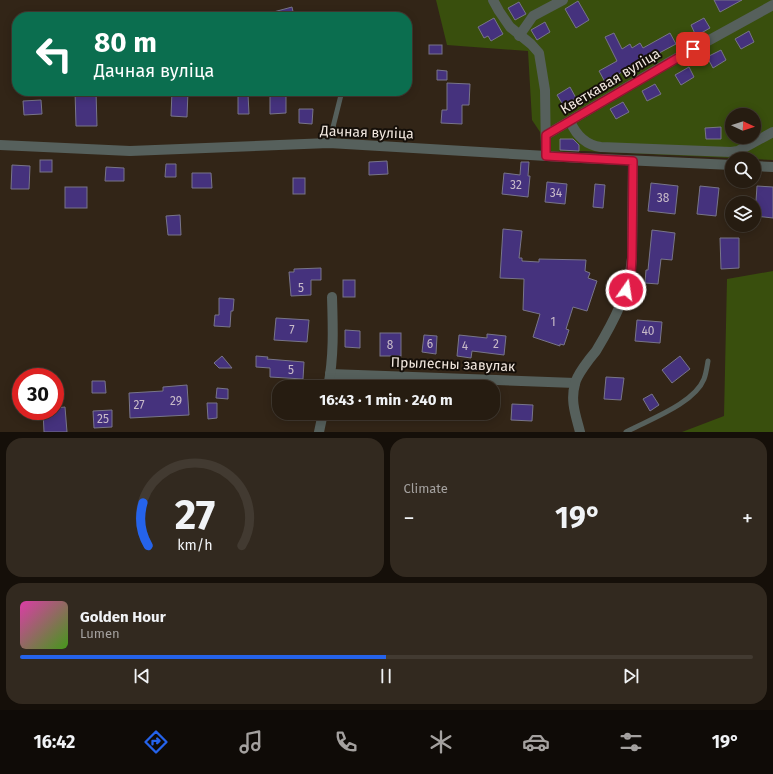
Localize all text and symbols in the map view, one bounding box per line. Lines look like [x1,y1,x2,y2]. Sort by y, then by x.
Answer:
text: 80 m [94,26,157,59]
icon: left [28,28,80,80]
pin [676,32,710,66]
icon: arrive [682,38,704,60]
street label: Кветкавая вуліца [557,45,663,118]
text: Дачная вуліца [94,60,214,82]
north arrow [725,108,761,144]
map controls [725,108,761,232]
street label: Дачная вуліца [319,122,414,143]
button: search [725,152,761,188]
house number: 32 [510,178,522,192]
house number: 34 [550,186,563,200]
house number: 38 [657,191,670,205]
button: layers [725,196,761,232]
position arrow [605,269,647,311]
house number: 5 [298,281,304,295]
house number: 1 [550,315,556,329]
house number: 7 [289,323,295,337]
house number: 40 [641,324,655,338]
house number: 6 [427,337,433,351]
house number: 2 [493,337,499,351]
house number: 8 [387,338,394,352]
house number: 4 [462,339,469,353]
street label: Прылесны завулак [390,354,516,375]
house number: 5 [288,363,294,377]
speed limit sign: 30 [12,368,64,420]
text: 16:43 · 1 min · 240 m [319,391,453,409]
house number: 29 [170,394,182,408]
house number: 27 [133,398,145,412]
house number: 25 [97,412,109,426]
text: Climate [404,481,448,496]
text: 27 [174,489,215,539]
text: 19° [555,500,601,536]
text: − [404,505,415,532]
text: + [742,505,753,532]
text: km/h [177,536,212,553]
text: Golden Hour [80,608,166,626]
text: Lumen [80,626,120,641]
icon: previous [131,665,153,687]
icon: pause [375,665,397,687]
icon: next [620,665,642,687]
icon: directions [142,728,170,756]
icon: music [237,728,265,756]
icon: phone [332,728,360,756]
icon: climate [427,728,455,756]
icon: car [522,728,550,756]
icon: filters [617,728,645,756]
text: 16:42 [33,731,75,753]
text: 19° [712,731,739,753]

